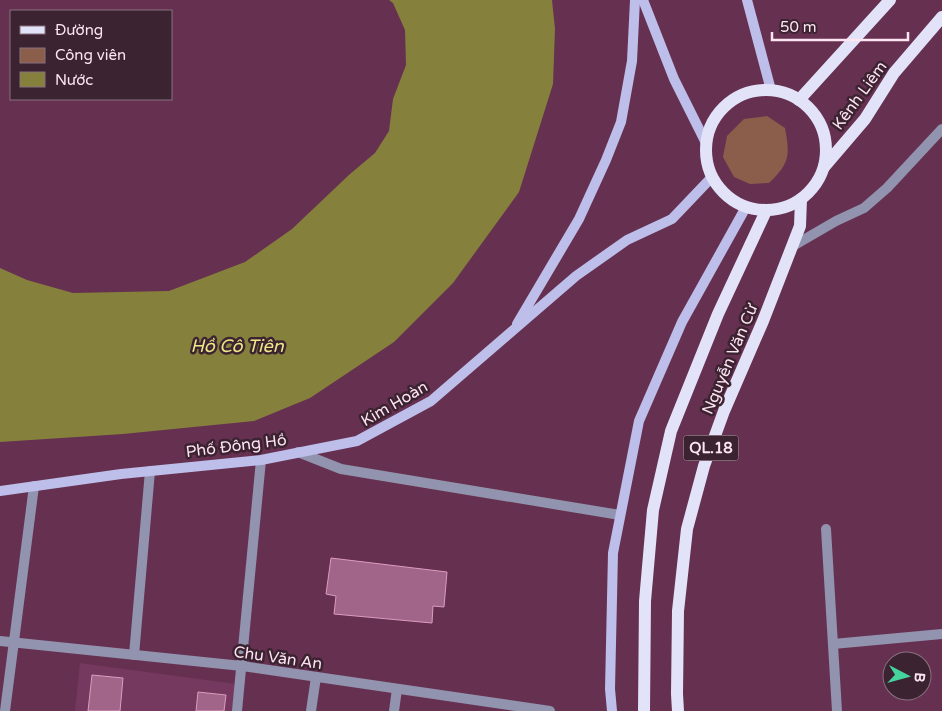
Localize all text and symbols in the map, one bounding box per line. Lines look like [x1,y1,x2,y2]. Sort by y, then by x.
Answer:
legend [10,10,172,100]
scale bar [772,10,908,42]
text: 50 m [780,18,817,36]
text: Đường [55,21,103,39]
text: Công viên [55,46,126,64]
street label: Kênh Liêm [828,57,892,134]
text: Nước [55,71,93,89]
street label: Nguyễn Văn Cừ [698,300,763,418]
water label: Hồ Cô Tiên [190,335,285,357]
street label: Kim Hoàn [358,377,431,431]
street label: Phố Đông Hồ [185,430,288,462]
road number: QL.18 [684,436,738,460]
street label: Chu Văn An [232,642,324,674]
north arrow [882,651,932,701]
text: B [910,672,928,683]

